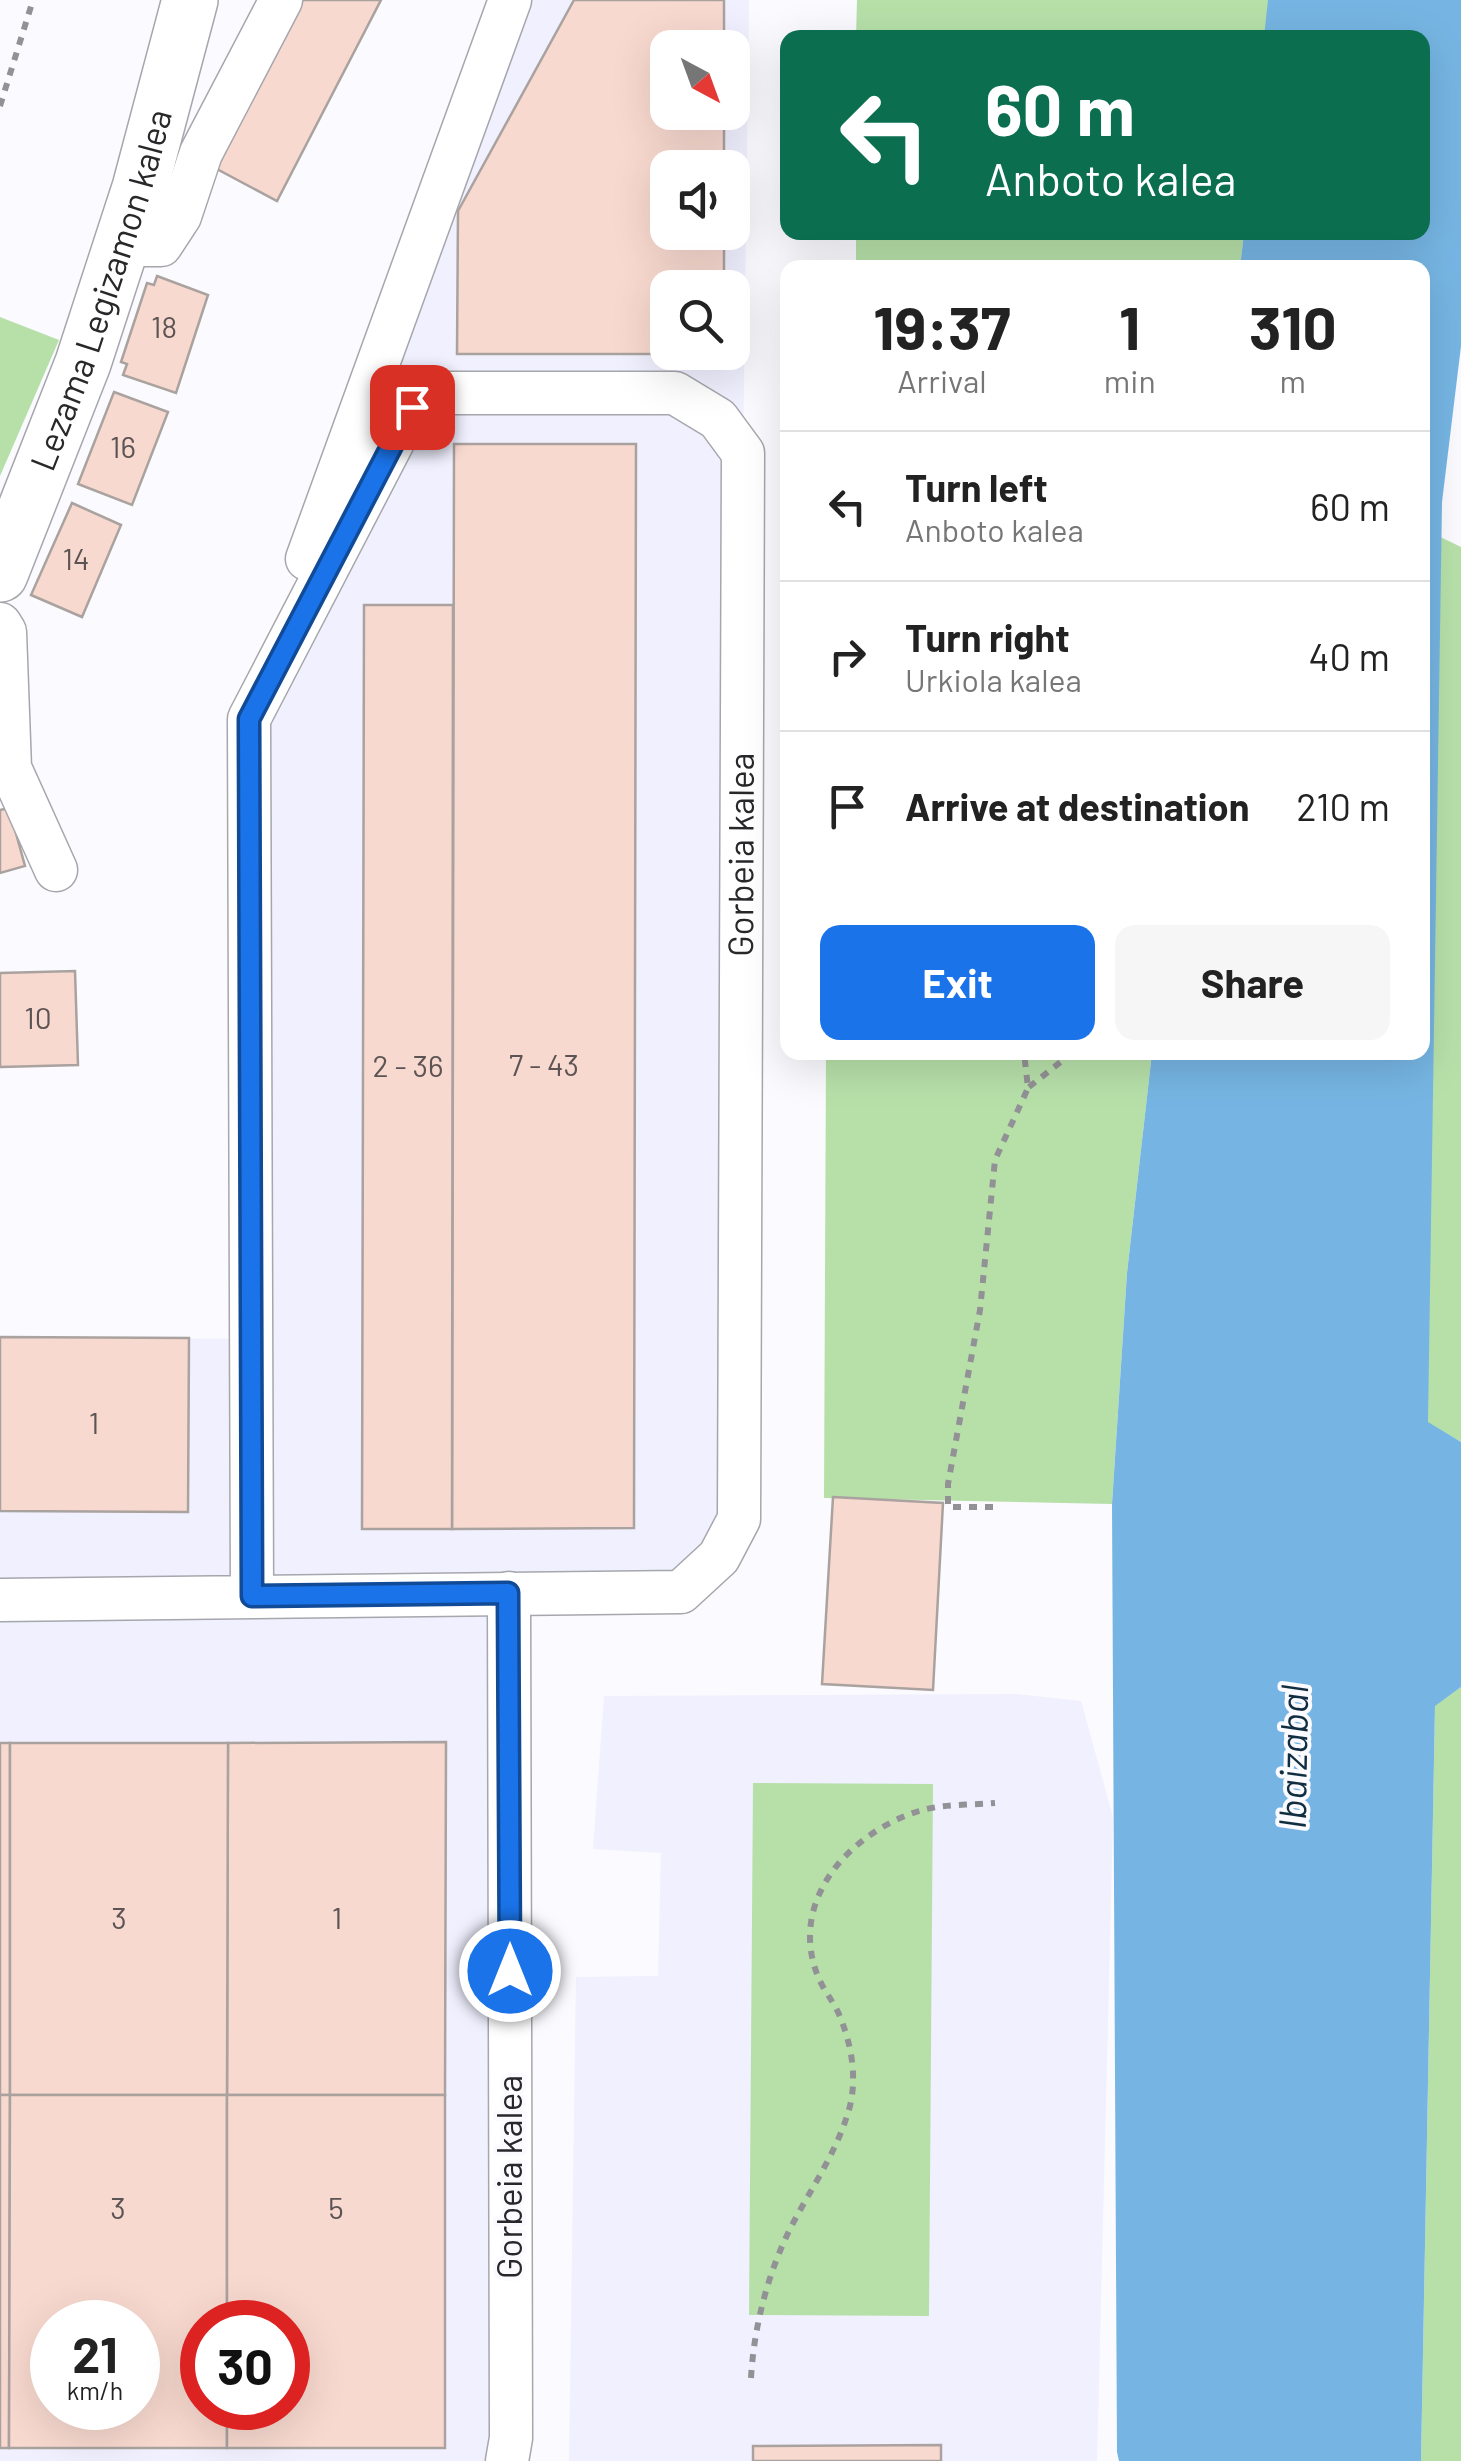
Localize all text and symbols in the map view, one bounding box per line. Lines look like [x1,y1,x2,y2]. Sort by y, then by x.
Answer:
north arrow [650,30,750,130]
map controls [650,30,750,370]
text: 60 m [985,66,1135,150]
icon: left [820,70,950,200]
street label: Lezama Legizamon kalea [20,104,179,476]
button: sound [650,150,750,250]
text: Anboto kalea [985,151,1237,205]
button: search [650,270,750,370]
text: 19:37 [873,290,1010,362]
text: 1 [1119,290,1140,362]
text: 310 [1249,290,1337,362]
house number: 18 [151,308,177,344]
text: Arrival [897,361,987,399]
text: min [1104,361,1156,399]
text: m [1280,361,1306,399]
pin [370,365,455,450]
icon: arrive [385,380,440,435]
house number: 16 [110,428,136,464]
text: Turn left [905,464,1048,510]
icon: left [820,479,875,534]
text: 60 m [1310,483,1390,529]
text: Anboto kalea [905,510,1084,548]
house number: 14 [62,540,90,576]
text: Turn right [905,614,1070,660]
icon: right [820,629,875,684]
text: 40 m [1309,633,1390,679]
text: Urkiola kalea [905,660,1082,698]
street label: Gorbeia kalea [718,752,761,957]
icon: arrive [820,779,875,834]
text: Arrive at destination [905,783,1250,829]
text: 210 m [1296,783,1390,829]
button: Exit [820,925,1095,1040]
button: Share [1115,925,1390,1040]
house number: 10 [24,999,52,1035]
house number: 7 - 43 [509,1046,579,1082]
house number: 2 - 36 [373,1047,443,1083]
house number: 1 [89,1404,99,1440]
water label: Ibaizabal [1268,1684,1316,1830]
house number: 3 [111,1899,127,1935]
house number: 1 [332,1899,342,1935]
position arrow [458,1919,562,2023]
street label: Gorbeia kalea [487,2075,529,2279]
house number: 3 [110,2189,126,2225]
house number: 5 [328,2189,344,2225]
speed limit sign: 30 [180,2300,310,2430]
text: 21 [72,2323,118,2383]
text: km/h [67,2375,123,2405]

